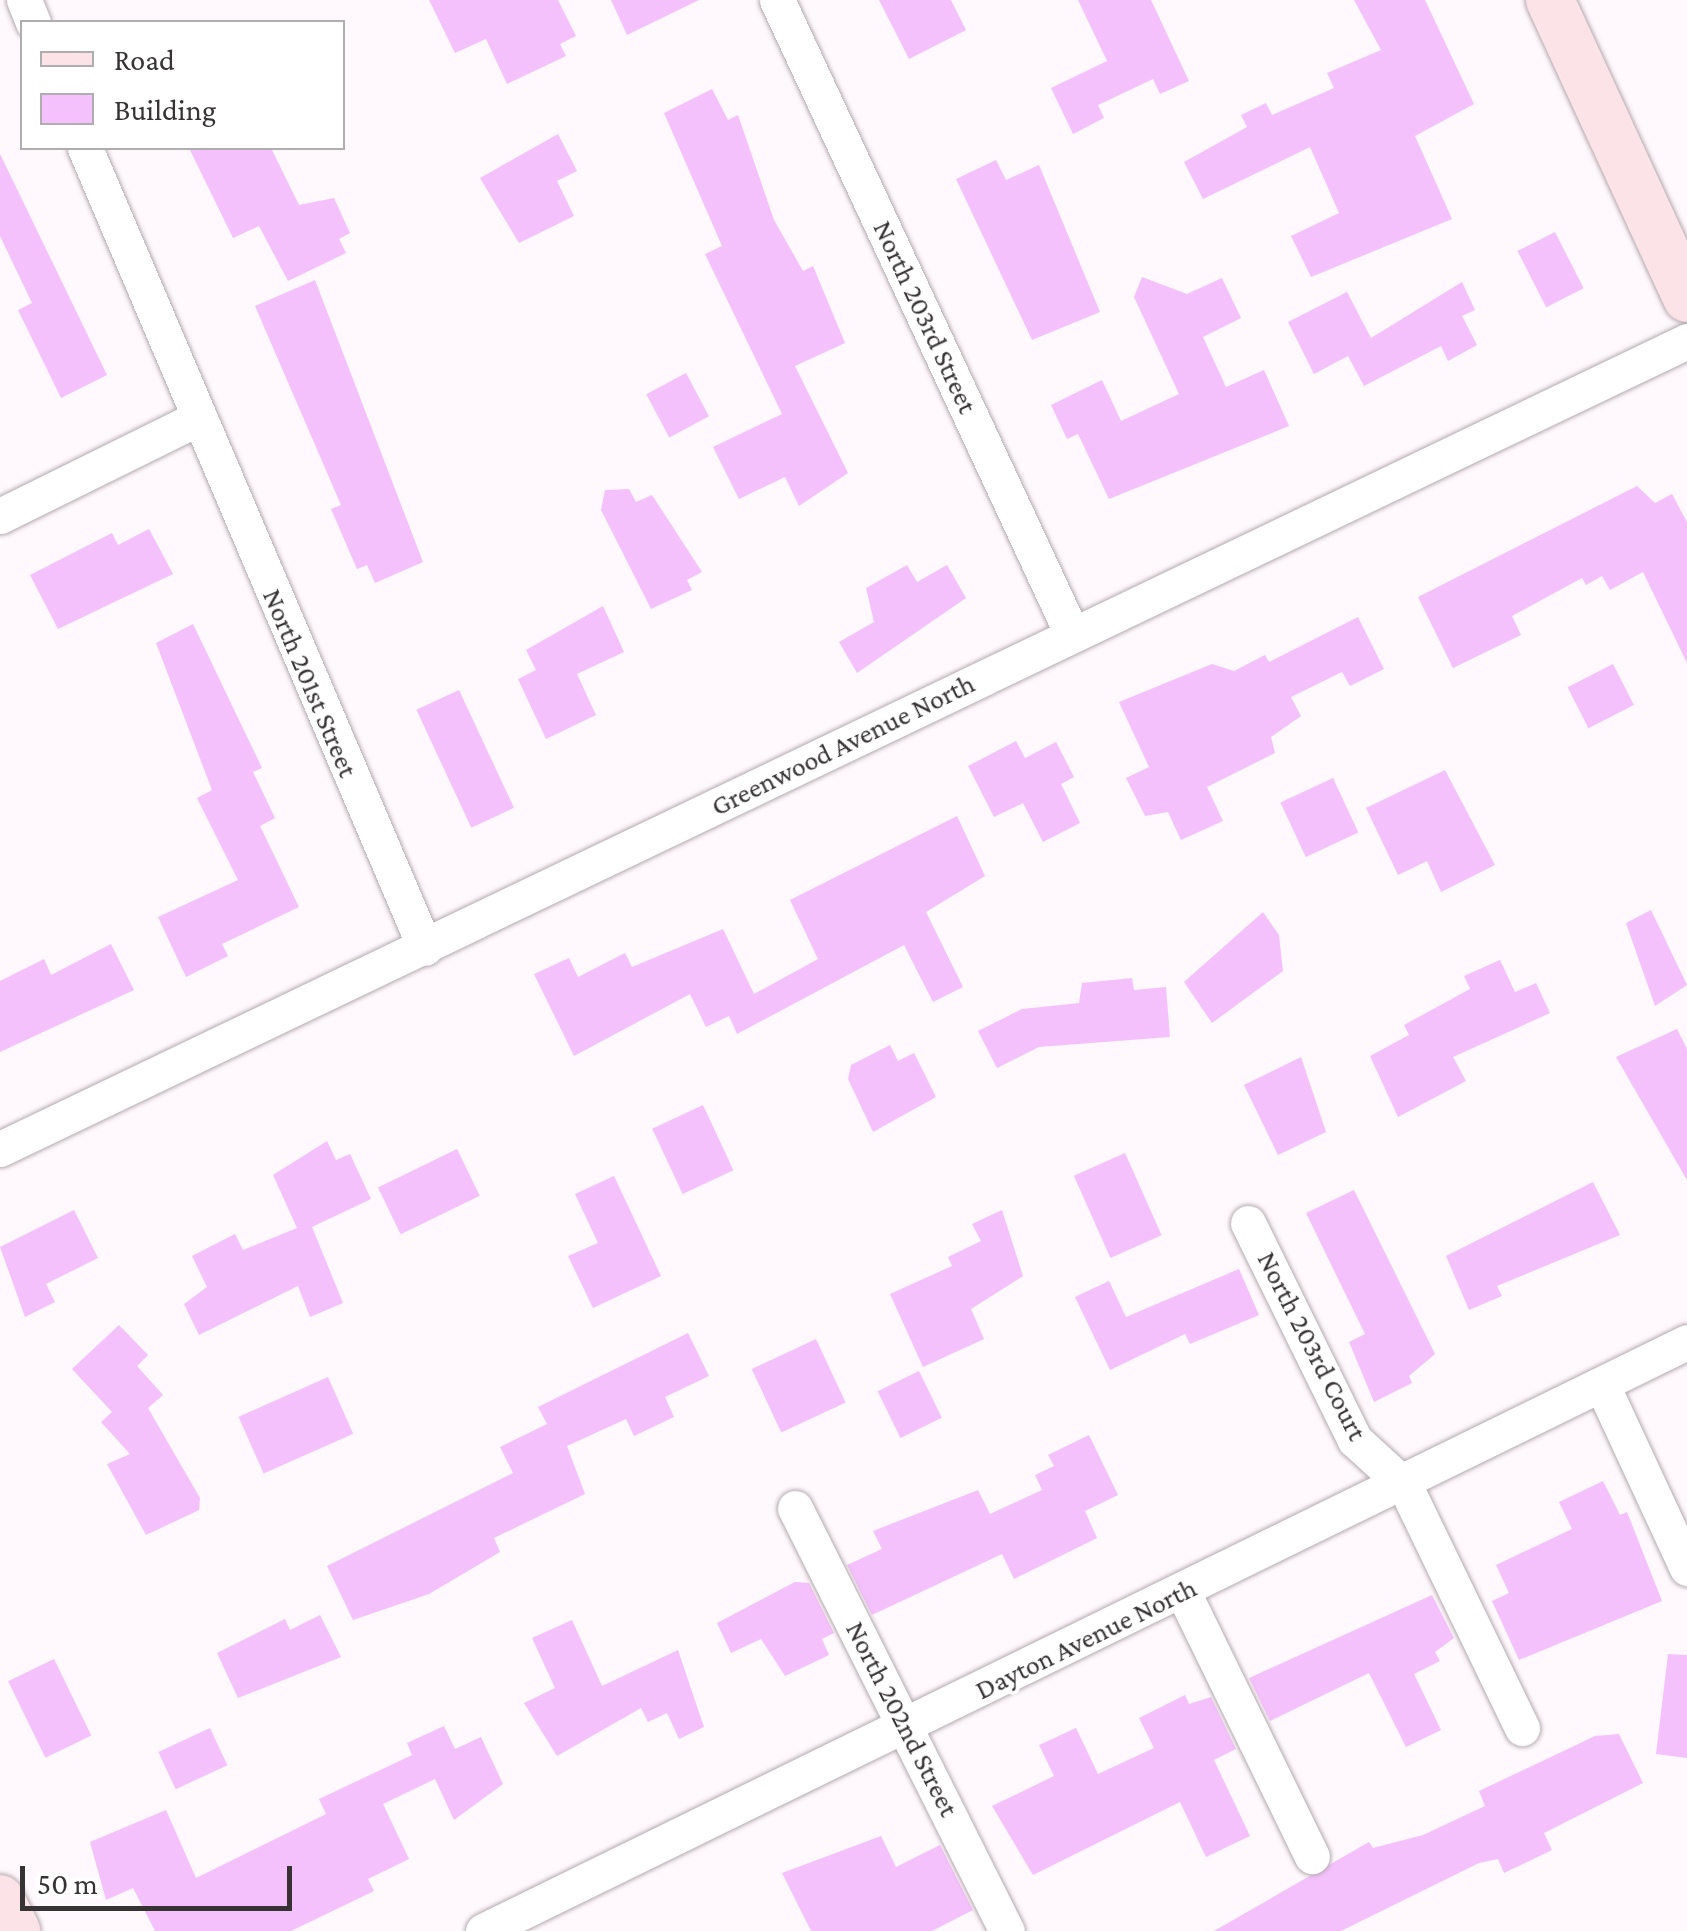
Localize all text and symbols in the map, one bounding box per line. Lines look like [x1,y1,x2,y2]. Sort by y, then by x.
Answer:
legend [20,20,345,150]
text: Road [114,43,175,76]
text: Building [114,93,216,126]
street label: North 203rd Street [866,215,984,419]
street label: North 201st Street [255,584,365,782]
street label: Greenwood Avenue North [706,667,980,823]
street label: North 203rd Court [1250,1246,1374,1446]
street label: Dayton Avenue North [970,1571,1202,1707]
street label: North 202nd Street [838,1616,966,1822]
scale bar [25,1846,298,1908]
text: 50 m [37,1867,98,1900]

